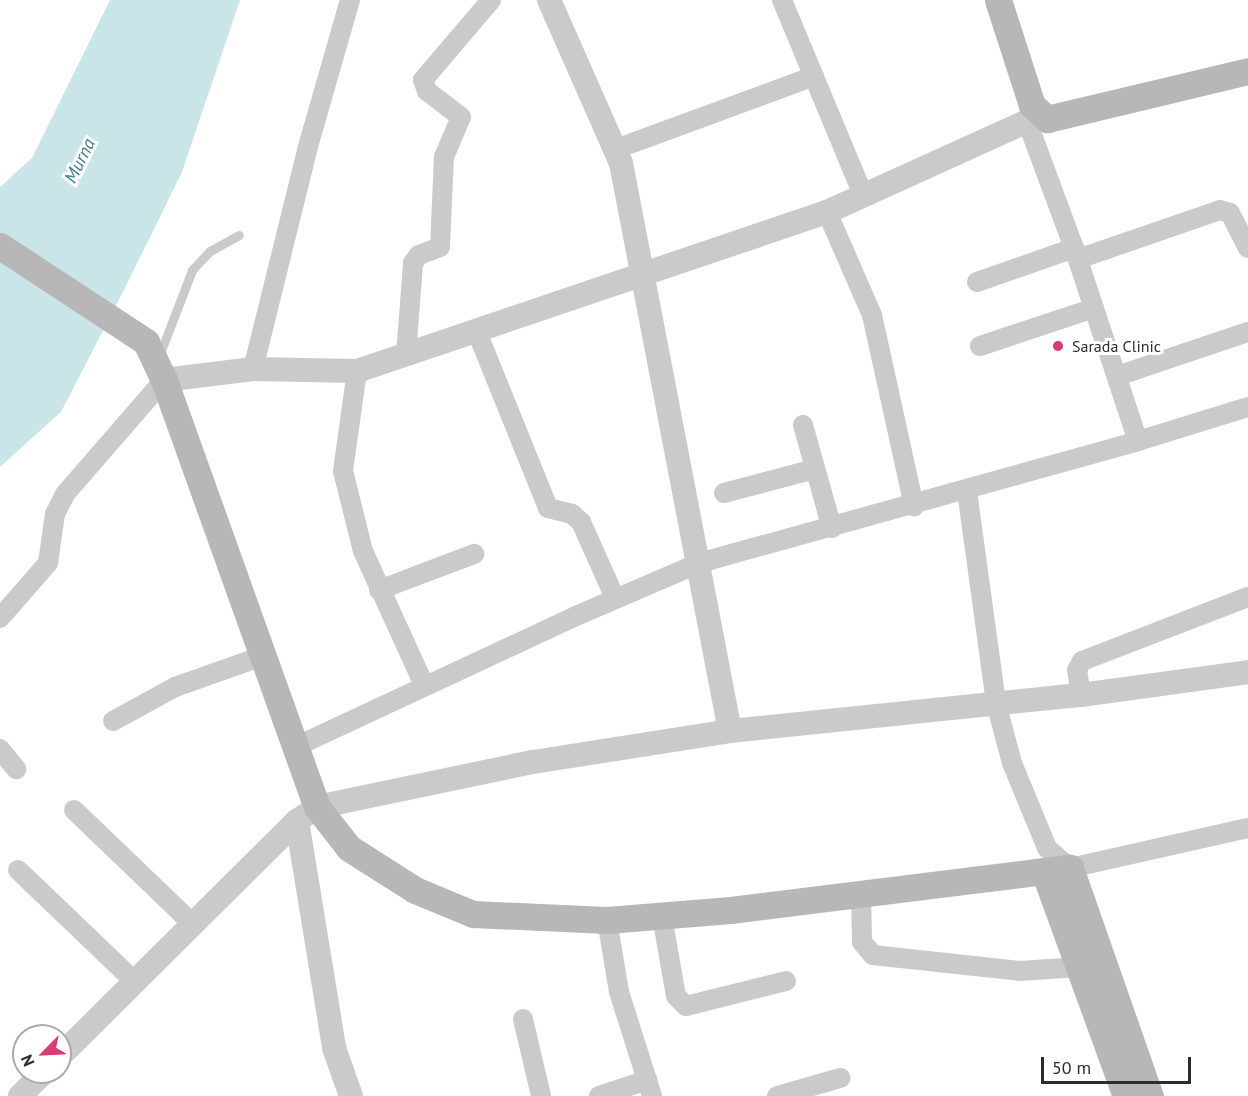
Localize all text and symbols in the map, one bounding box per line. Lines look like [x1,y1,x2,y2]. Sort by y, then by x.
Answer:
water label: Murna [60,135,100,187]
place label: Sarada Clinic [1072,336,1161,356]
marker: Sarada Clinic [1049,337,1067,355]
north arrow [12,1024,72,1084]
scale bar [1044,1045,1194,1083]
text: N [16,1052,39,1069]
text: 50 m [1052,1056,1091,1079]

